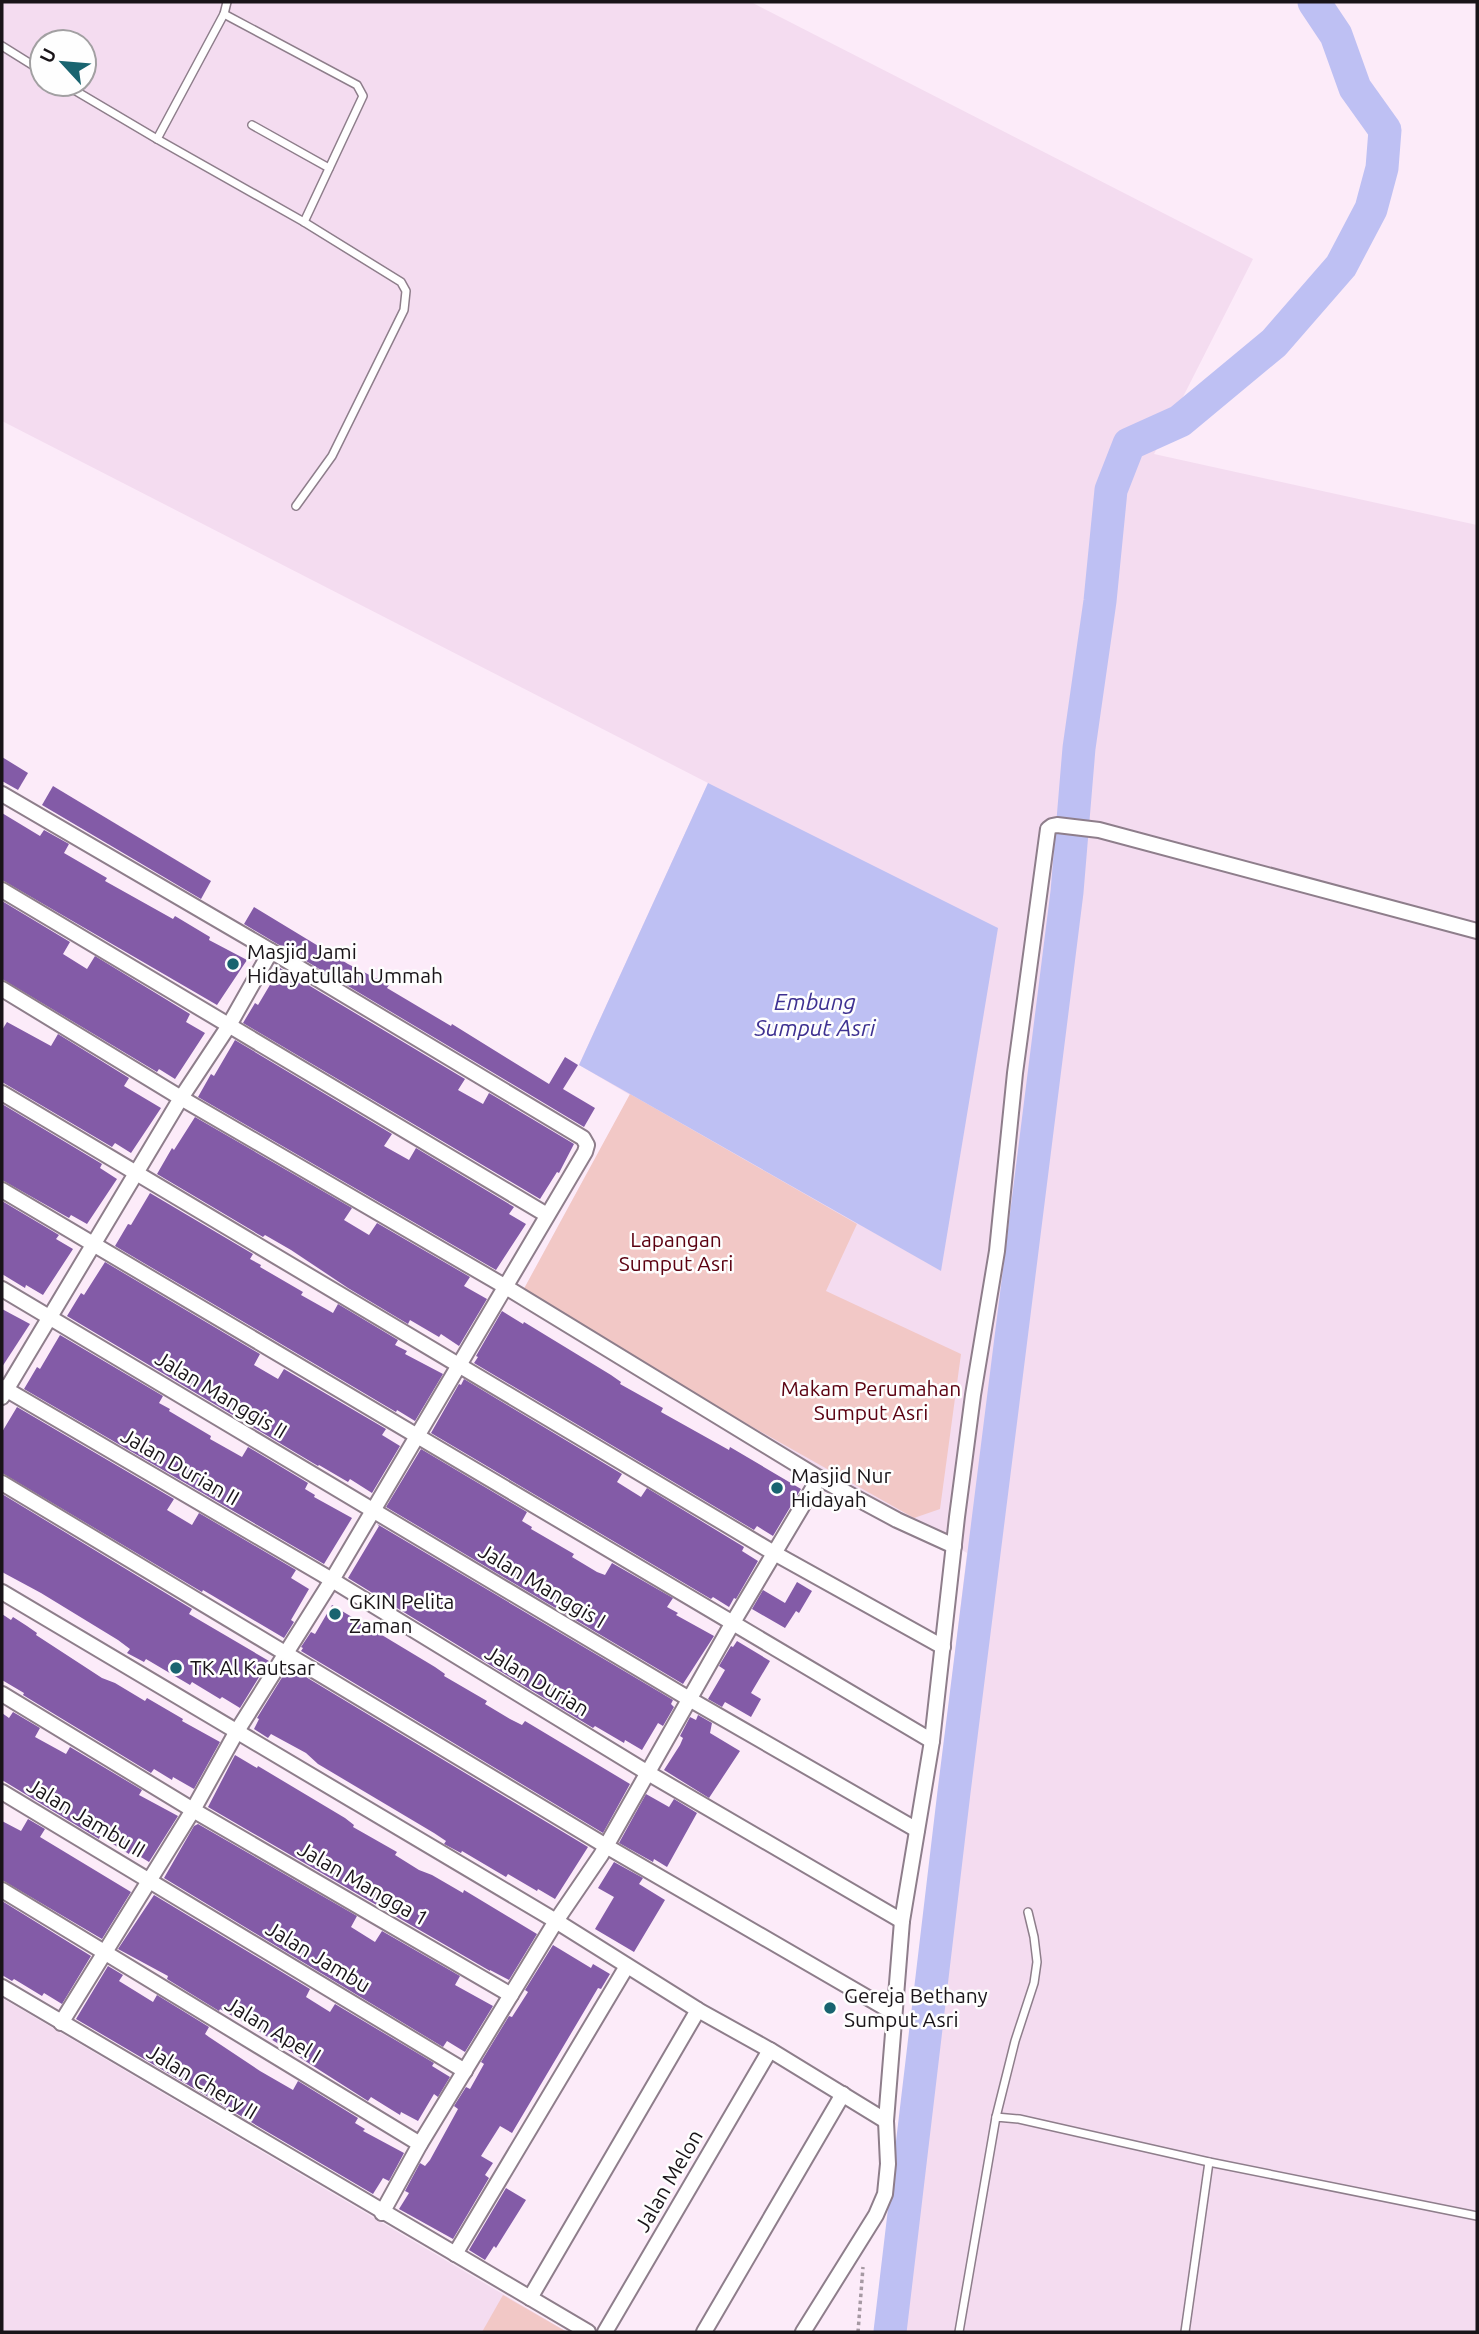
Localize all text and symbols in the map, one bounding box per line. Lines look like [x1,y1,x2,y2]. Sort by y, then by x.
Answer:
north arrow [28,28,98,98]
text: U [35,45,61,66]
place label: Masjid Jami Hidayatullah Ummah [247,939,443,987]
marker: Masjid Jami Hidayatullah Ummah [225,956,241,972]
water label: Embung Sumput Asri [753,989,877,1040]
park label: Lapangan Sumput Asri [619,1227,733,1275]
street label: Jalan Manggis II [151,1345,292,1443]
park label: Makam Perumahan Sumput Asri [781,1376,961,1424]
street label: Jalan Durian II [117,1423,244,1510]
place label: Masjid Nur Hidayah [791,1463,891,1511]
marker: Masjid Nur Hidayah [769,1480,785,1496]
street label: Jalan Manggis I [475,1538,610,1632]
place label: GKIN Pelita Zaman [349,1589,454,1637]
marker: GKIN Pelita Zaman [327,1606,343,1622]
street label: Jalan Durian [481,1640,594,1721]
place label: TK Al Kautsar [190,1655,315,1679]
marker: TK Al Kautsar [168,1660,184,1676]
street label: Jalan Jambu II [23,1773,150,1862]
street label: Jalan Mangga 1 [294,1836,433,1930]
street label: Jalan Jambu [262,1916,375,1997]
place label: Gereja Bethany Sumput Asri [844,1983,988,2031]
street label: Jalan Apel I [221,1991,326,2067]
marker: Gereja Bethany Sumput Asri [822,2000,838,2016]
street label: Jalan Chery II [143,2039,262,2124]
street label: Jalan Melon [629,2125,707,2236]

